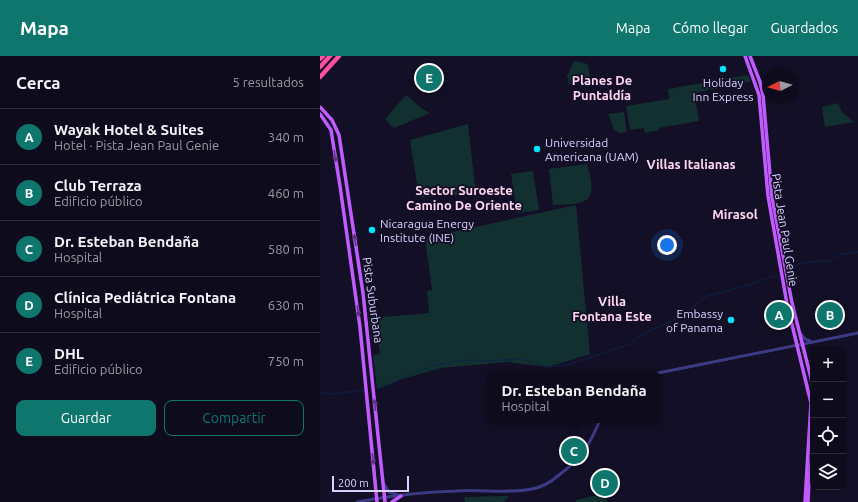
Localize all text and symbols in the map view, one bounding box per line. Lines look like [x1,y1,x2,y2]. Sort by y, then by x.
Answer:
text: Mapa [20,17,69,39]
text: Mapa [616,20,651,36]
text: Cómo llegar [673,20,748,36]
text: Guardados [770,20,838,36]
pin: E [416,63,442,93]
marker: Holiday Inn Express [718,64,728,74]
north arrow [762,68,798,104]
text: Cerca [16,73,61,92]
district label: Planes De Puntaldía [572,73,632,102]
text: 5 resultados [233,75,304,89]
place label: Holiday Inn Express [692,76,754,103]
text: Wayak Hotel & Suites [54,121,204,138]
text: A [24,130,34,144]
text: 340 m [268,130,304,144]
place label: Universidad Americana (UAM) [545,136,639,164]
text: Hotel · Pista Jean Paul Genie [54,138,219,152]
marker: Universidad Americana (UAM) [532,144,542,154]
one-way arrow [332,150,338,162]
district label: Villas Italianas [646,157,736,171]
street label: Pista Jean Paul Genie [770,173,800,287]
text: Club Terraza [54,177,142,194]
district label: Sector Suroeste Camino De Oriente [406,183,522,212]
text: B [25,186,33,200]
text: 460 m [268,186,304,200]
text: Edificio público [54,194,143,208]
district label: Mirasol [712,207,758,221]
place label: Nicaragua Energy Institute (INE) [380,217,474,245]
marker: Nicaragua Energy Institute (INE) [367,225,377,235]
text: Dr. Esteban Bendaña [54,233,199,250]
one-way arrow [352,234,358,246]
your location [657,235,677,255]
text: C [25,242,33,256]
text: 580 m [268,242,304,256]
text: Hospital [54,250,102,264]
street label: Pista Suburbana [361,256,385,344]
text: Clínica Pediátrica Fontana [54,289,236,306]
district label: Villa Fontana Este [572,294,652,323]
text: D [24,298,34,312]
text: 630 m [268,298,304,312]
pin: A [766,300,792,330]
pin: B [817,300,843,330]
one-way arrow [355,305,361,317]
text: Hospital [54,306,102,320]
place label: Embassy of Panama [666,307,723,334]
marker: Embassy of Panama [726,315,736,325]
text: DHL [54,345,84,362]
map controls [810,346,846,490]
button: + [810,346,846,382]
text: E [25,354,33,368]
text: 750 m [268,354,304,368]
text: Edificio público [54,362,143,376]
popup [487,371,661,423]
text: Dr. Esteban Bendaña [501,382,647,399]
button: − [810,382,846,418]
one-way arrow [372,399,379,411]
text: Hospital [501,399,550,413]
button: Guardar [16,400,156,436]
button: Compartir [164,400,304,436]
button: locate [810,418,846,454]
pin: C [561,436,587,466]
one-way arrow [370,453,376,465]
button: layers [810,454,846,490]
pin: D [592,468,618,498]
scale bar [332,474,409,493]
text: 200 m [338,477,369,489]

